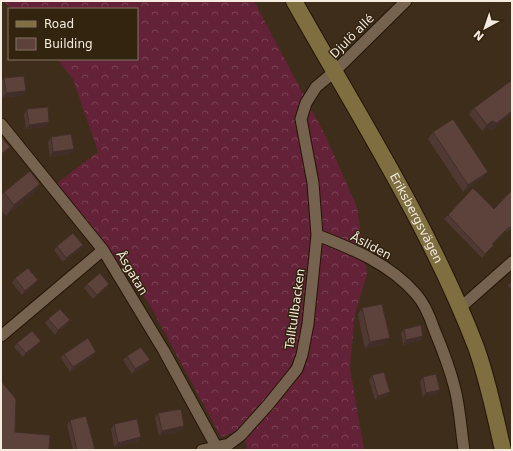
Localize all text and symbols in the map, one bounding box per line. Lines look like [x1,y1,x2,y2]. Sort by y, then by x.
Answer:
legend [8,8,138,60]
north arrow [465,8,505,48]
street label: Djulö allé [327,11,377,61]
text: Road [44,17,74,31]
text: N [471,27,487,43]
text: Building [44,37,93,51]
street label: Eriksbergsvägen [387,170,445,265]
street label: Åsliden [348,229,394,262]
street label: Åsgatan [113,248,152,298]
street label: Talltullbacken [282,268,308,351]

